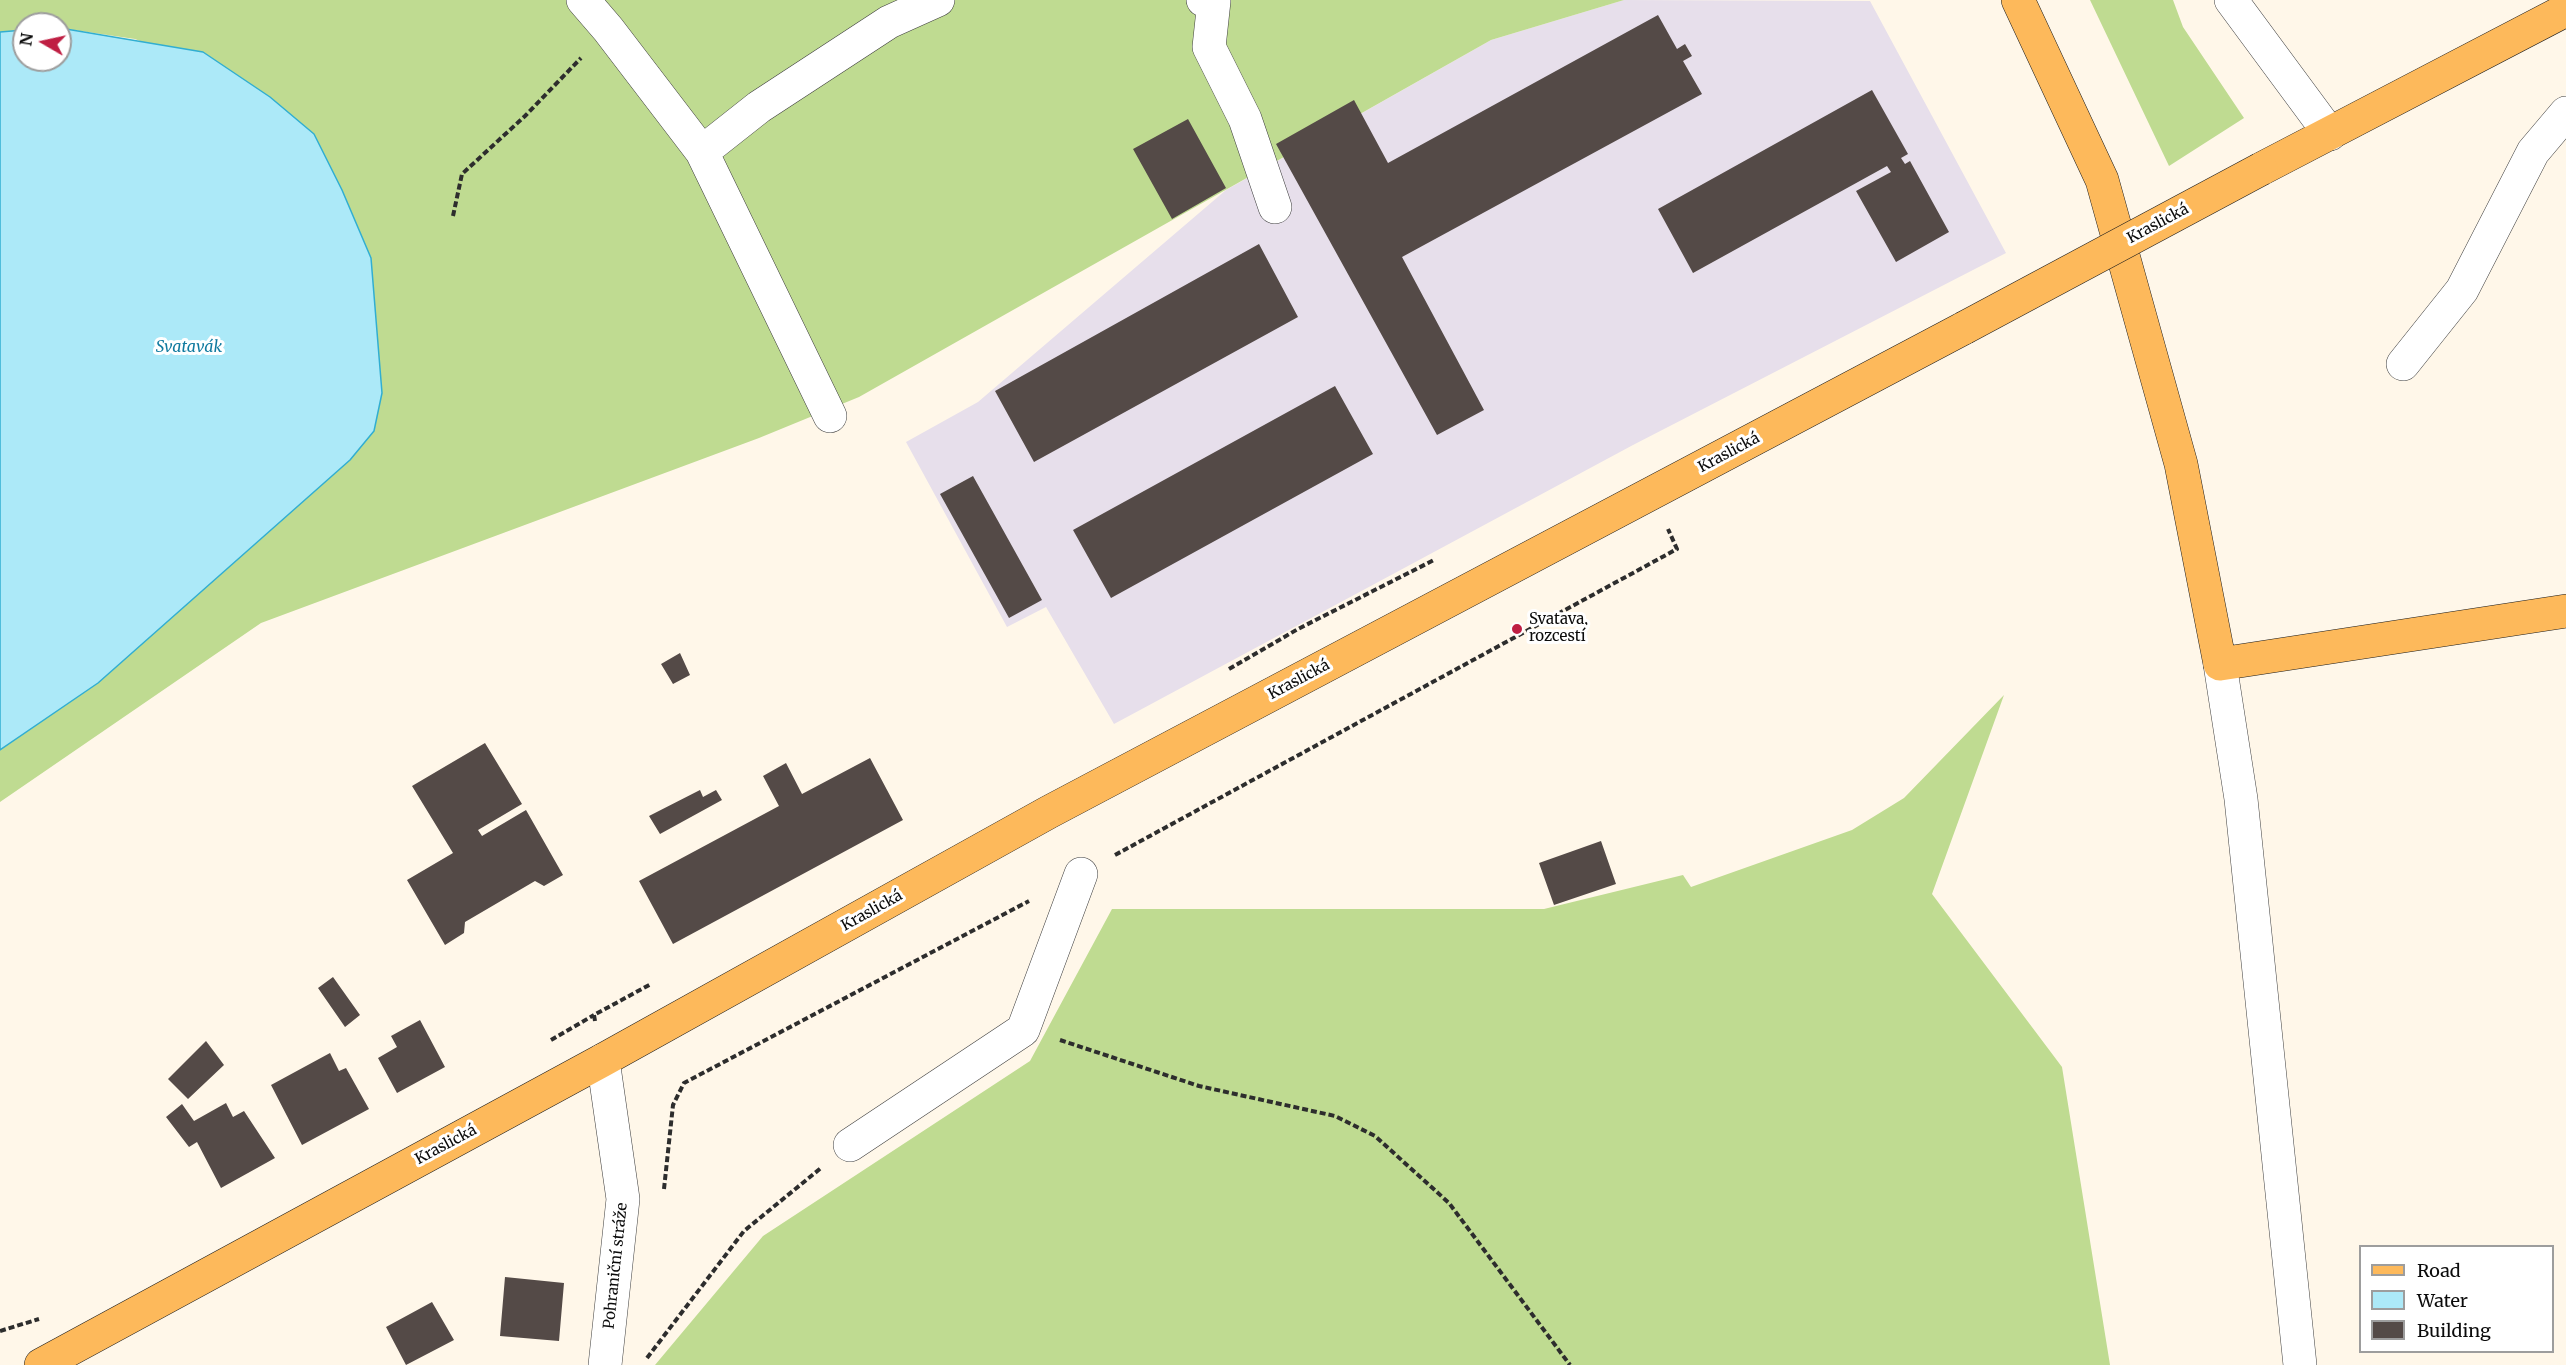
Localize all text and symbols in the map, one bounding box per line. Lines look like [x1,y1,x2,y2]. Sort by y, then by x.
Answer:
north arrow [12,12,72,72]
text: N [15,32,37,47]
street label: Kraslická [2124,200,2192,248]
water label: Svatavák [156,337,222,357]
street label: Kraslická [1695,429,1763,477]
place label: Svatava, rozcestí [1529,611,1588,646]
marker: Svatava, rozcestí [1510,622,1524,636]
street label: Kraslická [1265,656,1333,704]
street label: Kraslická [838,887,906,935]
street label: Kraslická [412,1121,480,1169]
street label: Pohraniční stráže [600,1202,632,1330]
legend [2359,1245,2554,1353]
text: Road [2417,1259,2461,1282]
text: Water [2417,1289,2468,1312]
text: Building [2417,1319,2491,1342]

